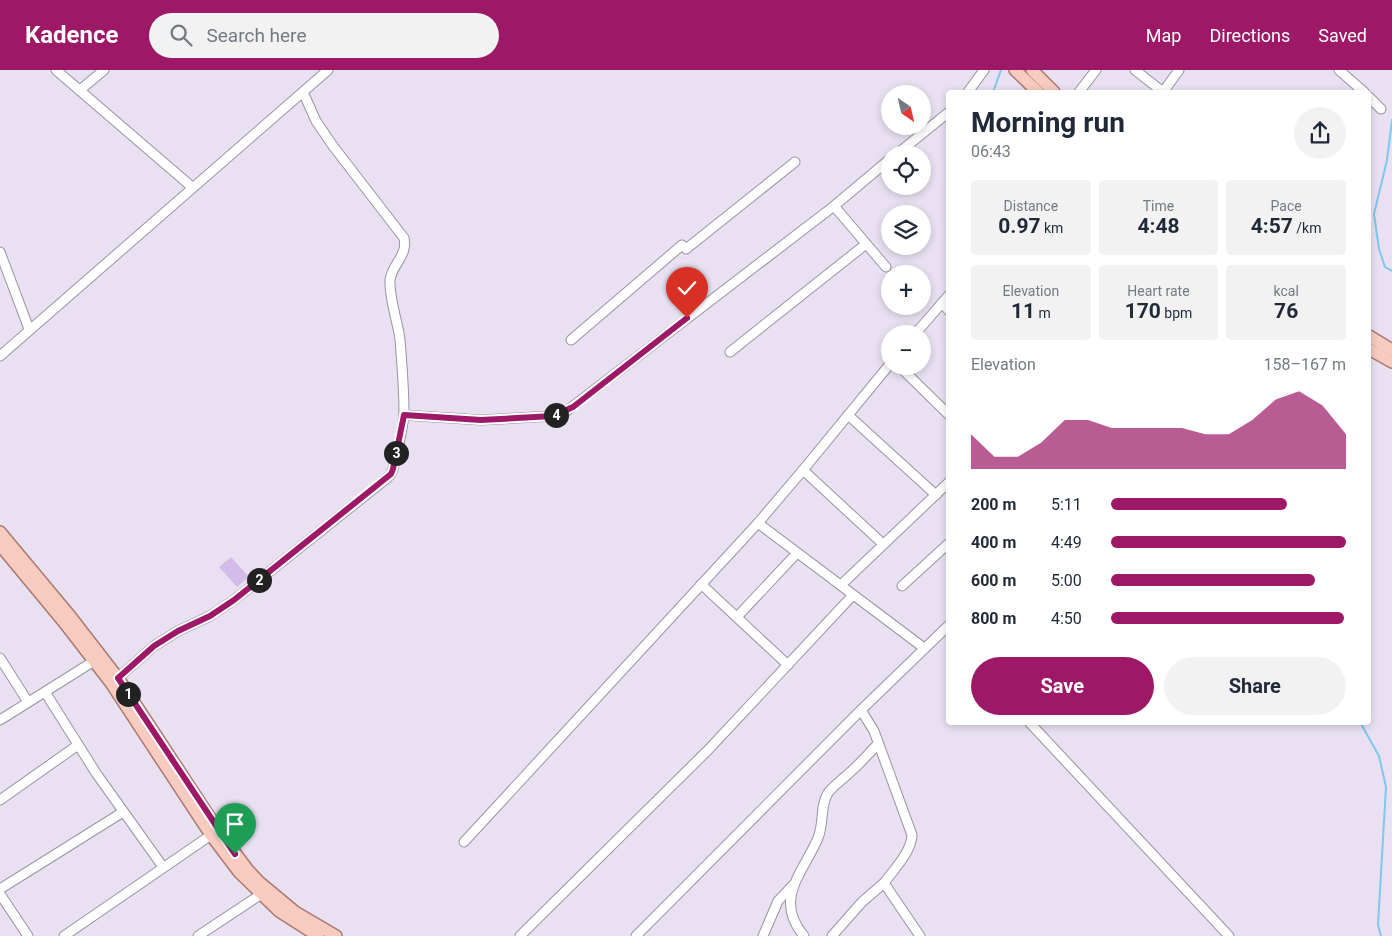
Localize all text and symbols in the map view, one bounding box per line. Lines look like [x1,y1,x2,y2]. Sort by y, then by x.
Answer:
search box [149,13,499,58]
text: Kadence [25,21,119,49]
icon: search [167,21,195,49]
text: Search here [207,24,306,47]
text: Map [1146,25,1181,46]
text: Directions [1209,25,1290,46]
text: Saved [1318,25,1367,46]
north arrow [881,85,931,135]
map controls [881,85,931,375]
text: Morning run [971,106,1125,139]
button: share [1294,107,1346,159]
text: 06:43 [971,142,1011,161]
button: locate [881,145,931,195]
text: Distance [1004,198,1058,214]
text: Time [1143,198,1174,214]
text: Pace [1271,198,1302,214]
button: layers [881,205,931,255]
text: 0.97 [998,214,1041,238]
text: 4:48 [1137,214,1180,238]
text: 4:57 [1251,214,1293,238]
text: km [1041,220,1063,236]
text: /km [1293,220,1322,236]
button: + [881,265,931,315]
pin [666,267,708,318]
icon: check [673,274,701,302]
text: Elevation [1002,283,1059,299]
text: Heart rate [1127,283,1190,299]
text: kcal [1274,283,1299,299]
text: 11 [1011,299,1035,323]
text: 170 [1125,299,1161,323]
text: 76 [1274,299,1298,323]
text: m [1035,305,1051,321]
text: bpm [1161,305,1192,321]
button: − [881,325,931,375]
text: Elevation [971,355,1036,374]
text: 158–167 m [1264,355,1346,374]
pin: 4 [544,402,568,428]
text: 4 [552,407,561,423]
pin: 3 [384,440,408,466]
text: 3 [392,445,401,461]
text: 200 m [971,495,1016,514]
text: 5:11 [1051,495,1082,514]
text: 400 m [971,533,1016,552]
text: 4:49 [1051,533,1082,552]
pin: 2 [246,568,272,592]
text: 600 m [971,571,1016,590]
text: 5:00 [1051,571,1082,590]
text: 2 [255,572,264,588]
text: 800 m [971,609,1016,628]
text: 4:50 [1051,609,1082,628]
button: Save [971,657,1154,715]
button: Share [1164,657,1346,715]
pin: 1 [116,682,140,706]
text: 1 [124,686,133,702]
pin [214,803,256,854]
icon: arrive [221,810,249,838]

